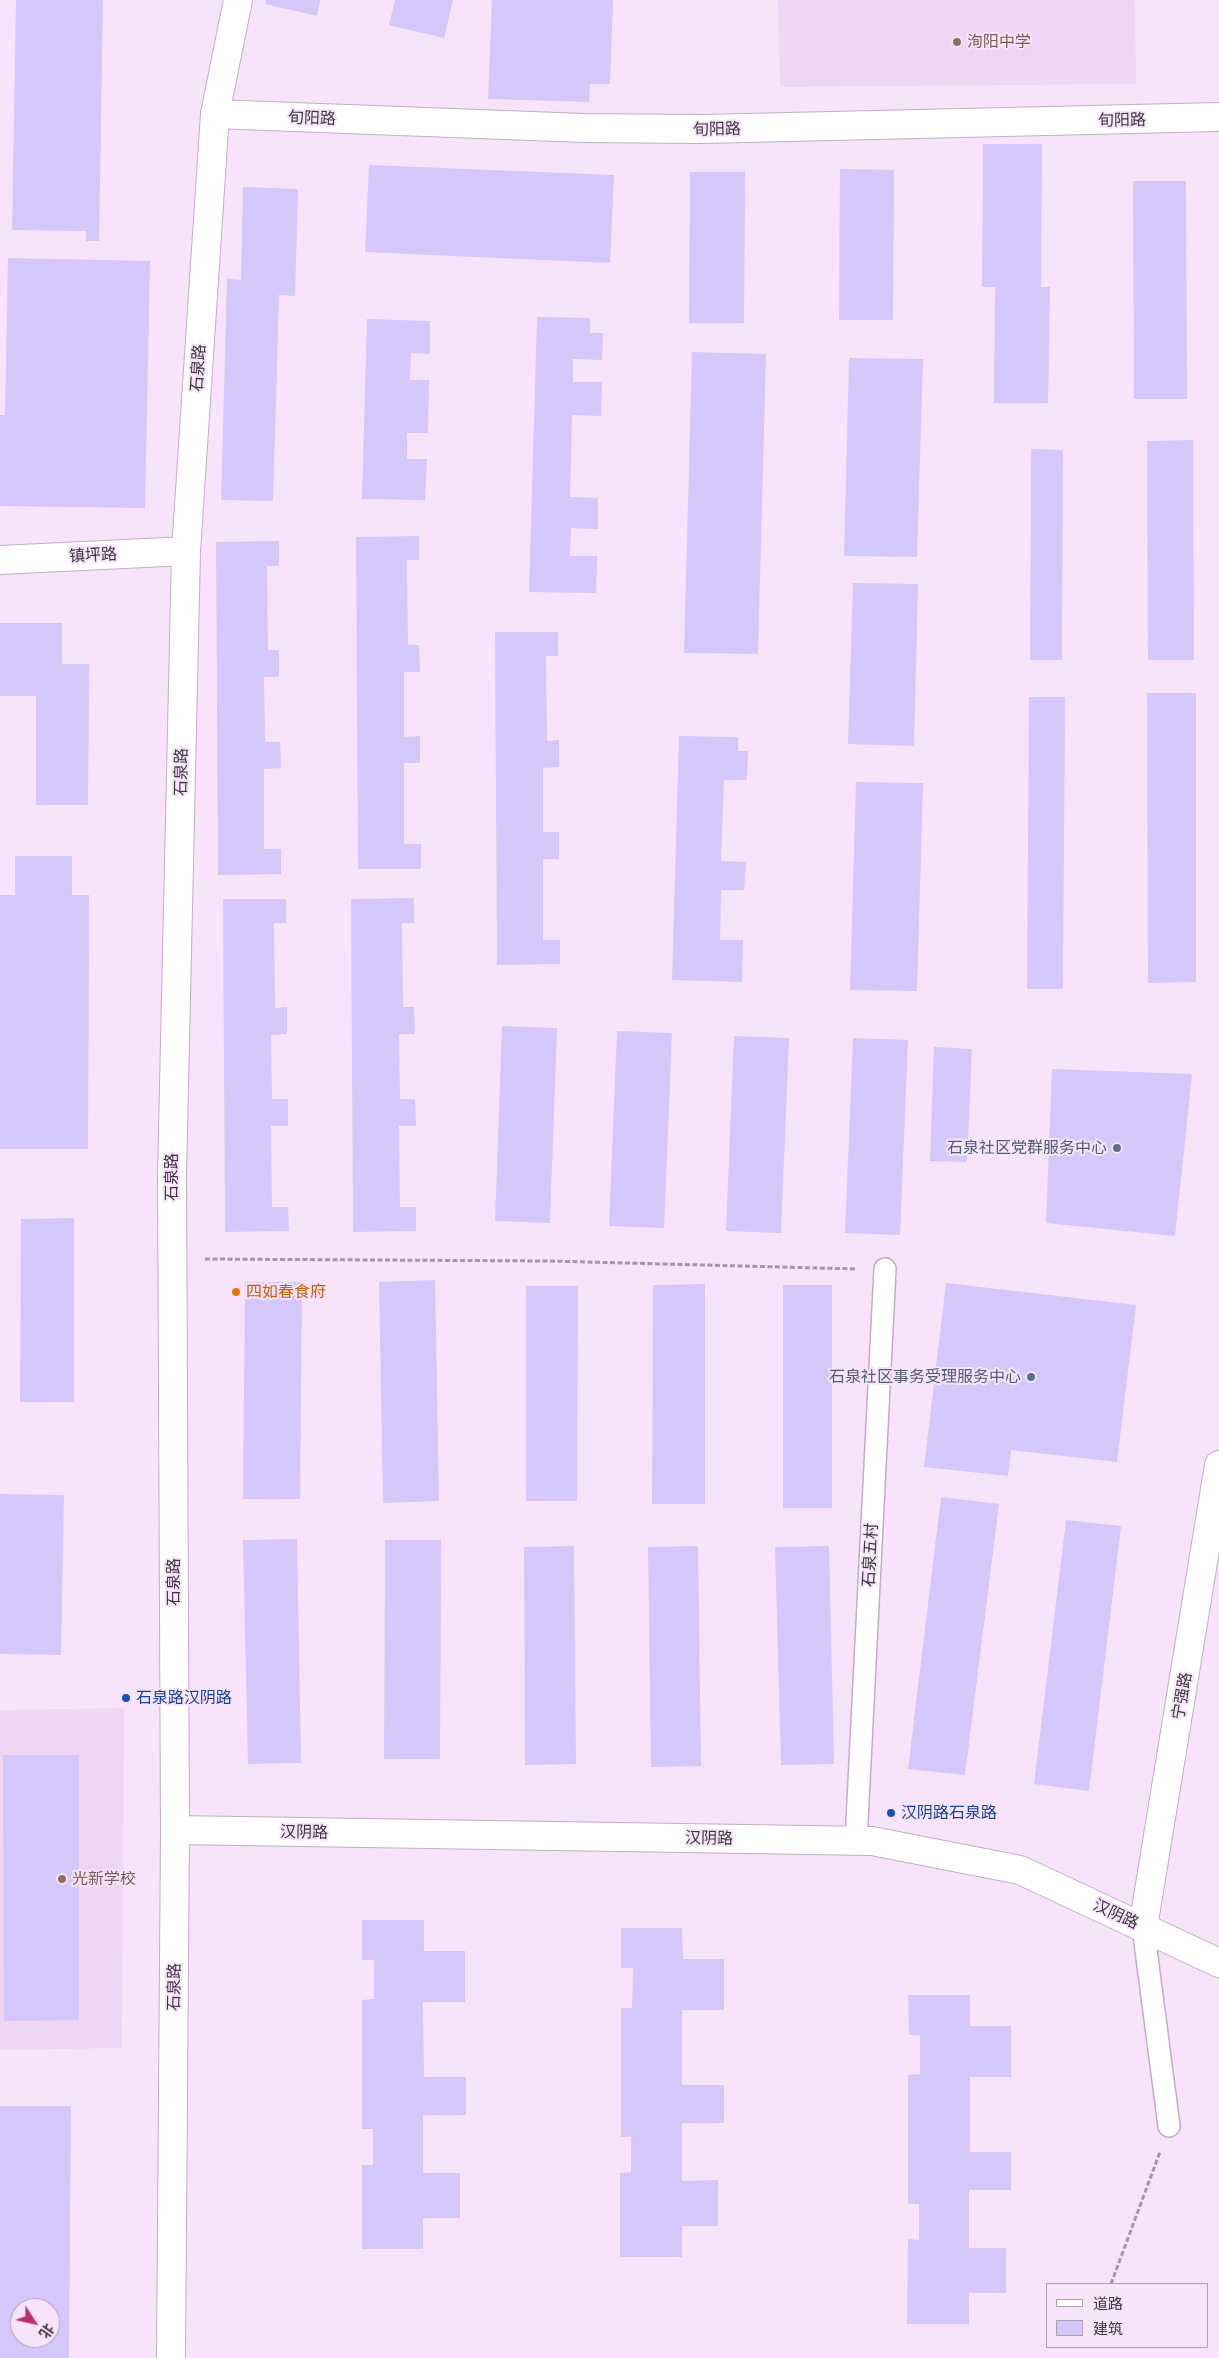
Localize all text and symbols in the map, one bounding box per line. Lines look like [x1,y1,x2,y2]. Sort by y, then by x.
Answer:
place label: 洵阳中学 [967,32,1031,52]
marker: 洵阳中学 [951,36,963,48]
street label: 旬阳路 [288,108,336,128]
street label: 旬阳路 [1098,110,1146,130]
street label: 旬阳路 [693,119,741,139]
street label: 石泉路 [187,343,209,393]
street label: 镇坪路 [69,544,117,566]
street label: 石泉路 [171,748,191,796]
place label: 石泉社区党群服务中心 [947,1138,1107,1158]
marker: 石泉社区党群服务中心 [1111,1142,1123,1154]
street label: 石泉路 [162,1153,182,1201]
place label: 四如春食府 [246,1282,326,1302]
marker: 四如春食府 [230,1286,242,1298]
place label: 石泉社区事务受理服务中心 [829,1367,1021,1387]
marker: 石泉社区事务受理服务中心 [1025,1371,1037,1383]
street label: 石泉五村 [859,1523,881,1587]
street label: 石泉路 [164,1558,184,1606]
street label: 宁强路 [1168,1671,1196,1721]
place label: 石泉路汉阴路 [136,1688,232,1708]
marker: 石泉路汉阴路 [120,1692,132,1704]
place label: 汉阴路石泉路 [901,1803,997,1823]
marker: 汉阴路石泉路 [885,1807,897,1819]
street label: 汉阴路 [280,1822,328,1842]
street label: 汉阴路 [685,1828,733,1848]
place label: 光新学校 [72,1869,136,1889]
marker: 光新学校 [56,1873,68,1885]
street label: 汉阴路 [1090,1895,1142,1933]
street label: 石泉路 [164,1963,184,2011]
legend [1046,2283,1209,2348]
text: 道路 [1093,2294,1123,2312]
north arrow [10,2298,60,2348]
text: 建筑 [1093,2319,1123,2337]
text: 北 [36,2321,58,2342]

